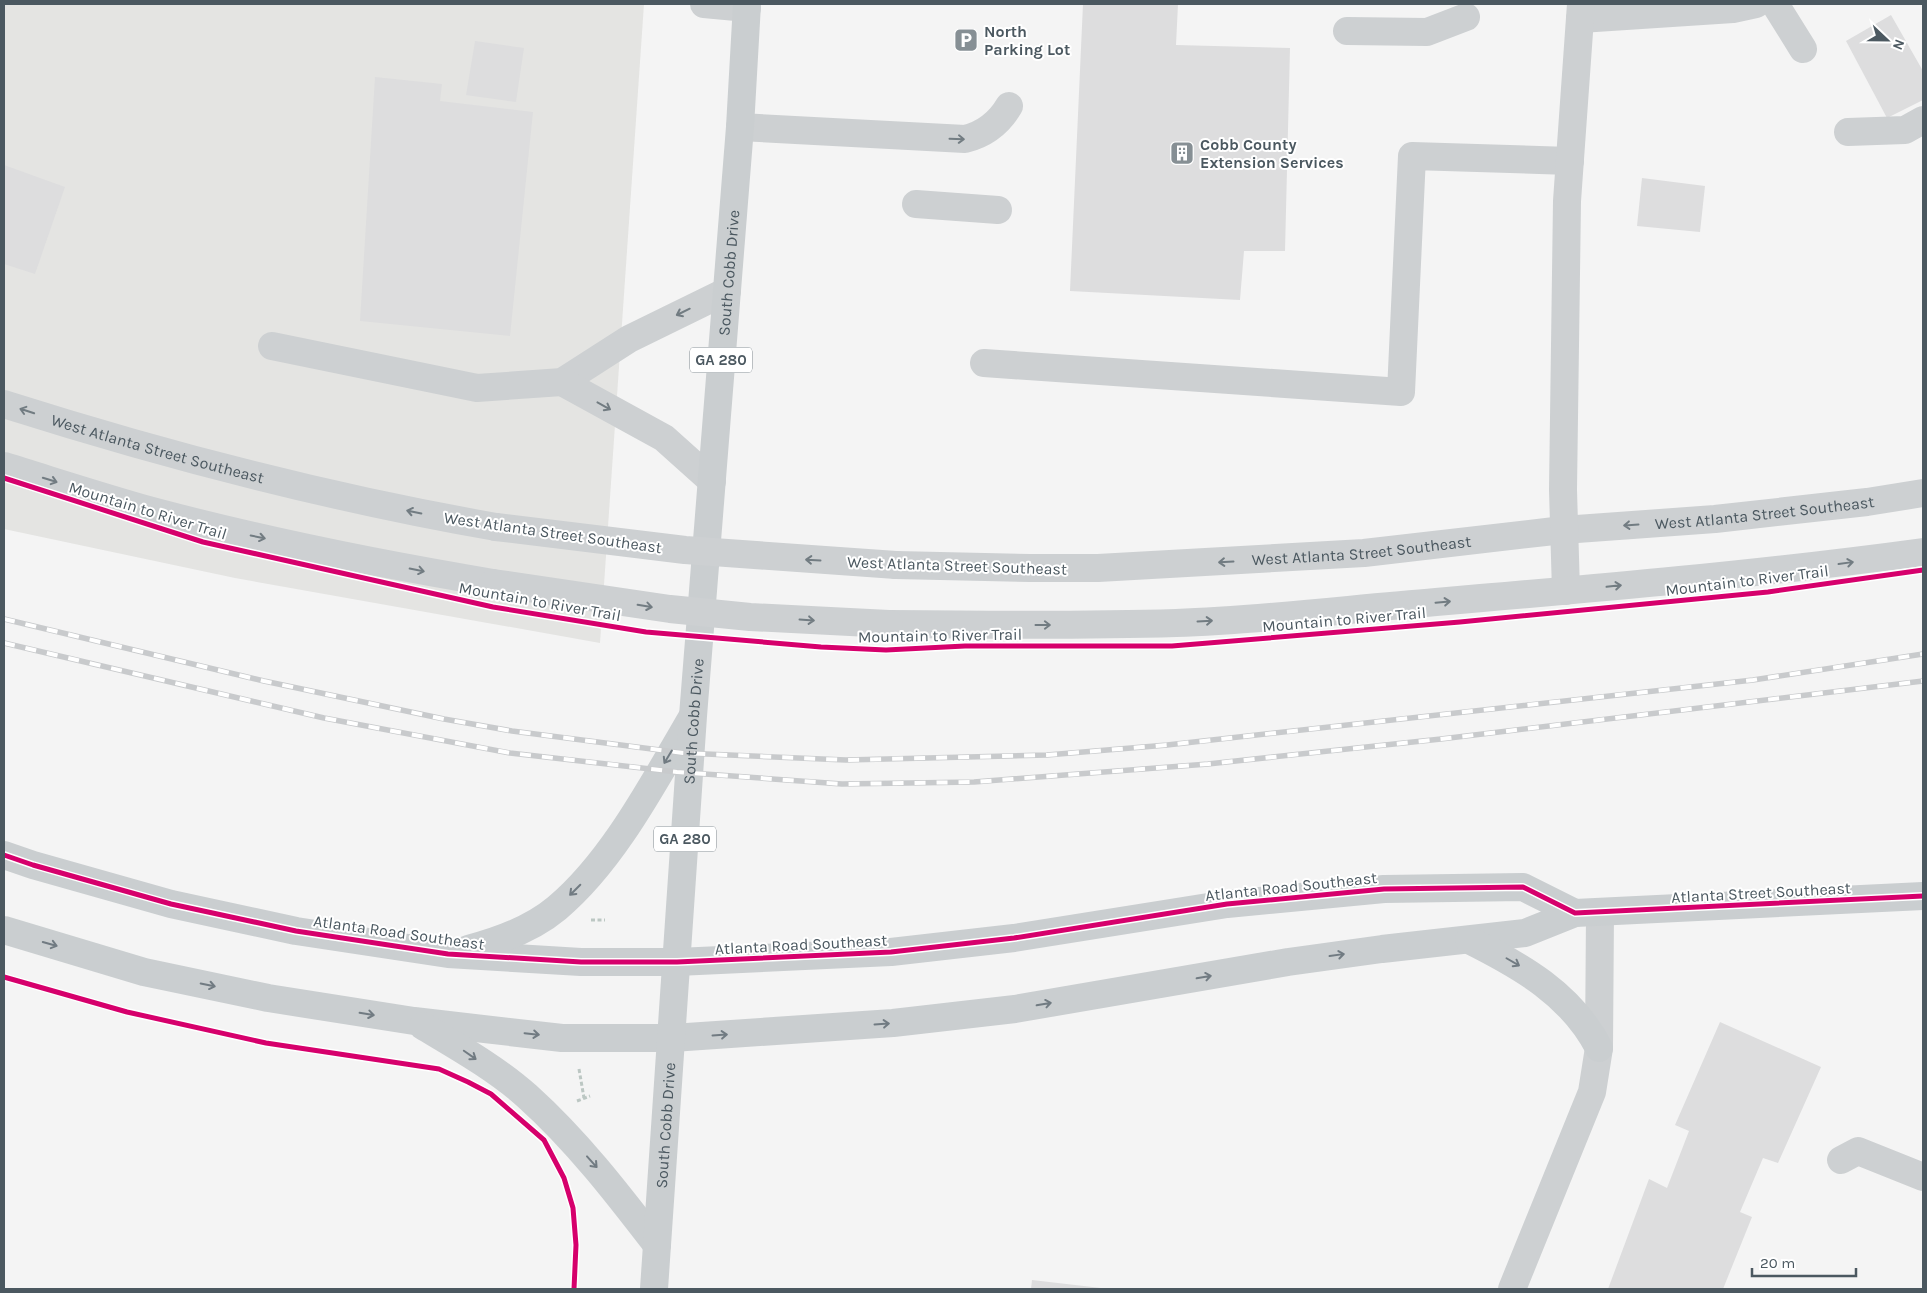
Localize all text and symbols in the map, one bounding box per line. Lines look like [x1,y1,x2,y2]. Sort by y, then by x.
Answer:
north arrow [1862,15,1912,65]
place label: North Parking Lot [984,22,1070,59]
parking icon: North Parking Lot [953,27,979,53]
text: N [1889,37,1908,53]
one-way arrow [948,134,964,143]
place label: Cobb County Extension Services [1200,135,1344,172]
building icon: Cobb County Extension Services [1169,140,1195,166]
street label: South Cobb Drive [714,209,743,337]
one-way arrow [676,308,691,317]
road number: GA 280 [690,348,752,372]
one-way arrow [597,401,612,411]
one-way arrow [19,406,35,416]
street label: West Atlanta Street Southeast [49,410,266,487]
one-way arrow [42,475,58,485]
street label: Mountain to River Trail [66,477,229,544]
street label: West Atlanta Street Southeast [1654,492,1875,533]
one-way arrow [406,507,422,516]
street label: West Atlanta Street Southeast [443,508,663,557]
one-way arrow [1624,521,1640,530]
street label: West Atlanta Street Southeast [1251,532,1472,569]
one-way arrow [249,533,265,542]
street label: West Atlanta Street Southeast [847,552,1067,579]
one-way arrow [805,555,821,564]
one-way arrow [1218,557,1234,566]
one-way arrow [1837,557,1853,567]
street label: Mountain to River Trail [1664,561,1830,600]
one-way arrow [408,565,424,575]
street label: Mountain to River Trail [457,578,622,625]
one-way arrow [1606,581,1622,591]
one-way arrow [1434,597,1450,606]
one-way arrow [637,601,653,611]
street label: Mountain to River Trail [1261,603,1427,636]
one-way arrow [799,616,815,625]
one-way arrow [1197,617,1213,626]
one-way arrow [1034,620,1051,630]
street label: Mountain to River Trail [858,625,1022,646]
street label: South Cobb Drive [679,658,708,785]
one-way arrow [663,750,673,764]
road number: GA 280 [654,826,716,852]
street label: Atlanta Road Southeast [1204,868,1378,905]
street label: Atlanta Street Southeast [1671,878,1851,907]
one-way arrow [569,884,581,896]
street label: Atlanta Road Southeast [312,911,486,954]
street label: Atlanta Road Southeast [714,930,888,959]
one-way arrow [42,940,58,950]
one-way arrow [1328,950,1344,960]
one-way arrow [1505,958,1519,968]
one-way arrow [1195,971,1211,981]
one-way arrow [199,981,215,991]
one-way arrow [1035,999,1051,1009]
one-way arrow [359,1009,375,1019]
one-way arrow [874,1019,890,1028]
one-way arrow [523,1030,539,1039]
one-way arrow [712,1030,728,1039]
one-way arrow [463,1050,477,1060]
street label: South Cobb Drive [652,1062,679,1189]
one-way arrow [586,1156,597,1169]
scale bar [1752,1246,1856,1278]
text: 20 m [1760,1254,1795,1272]

